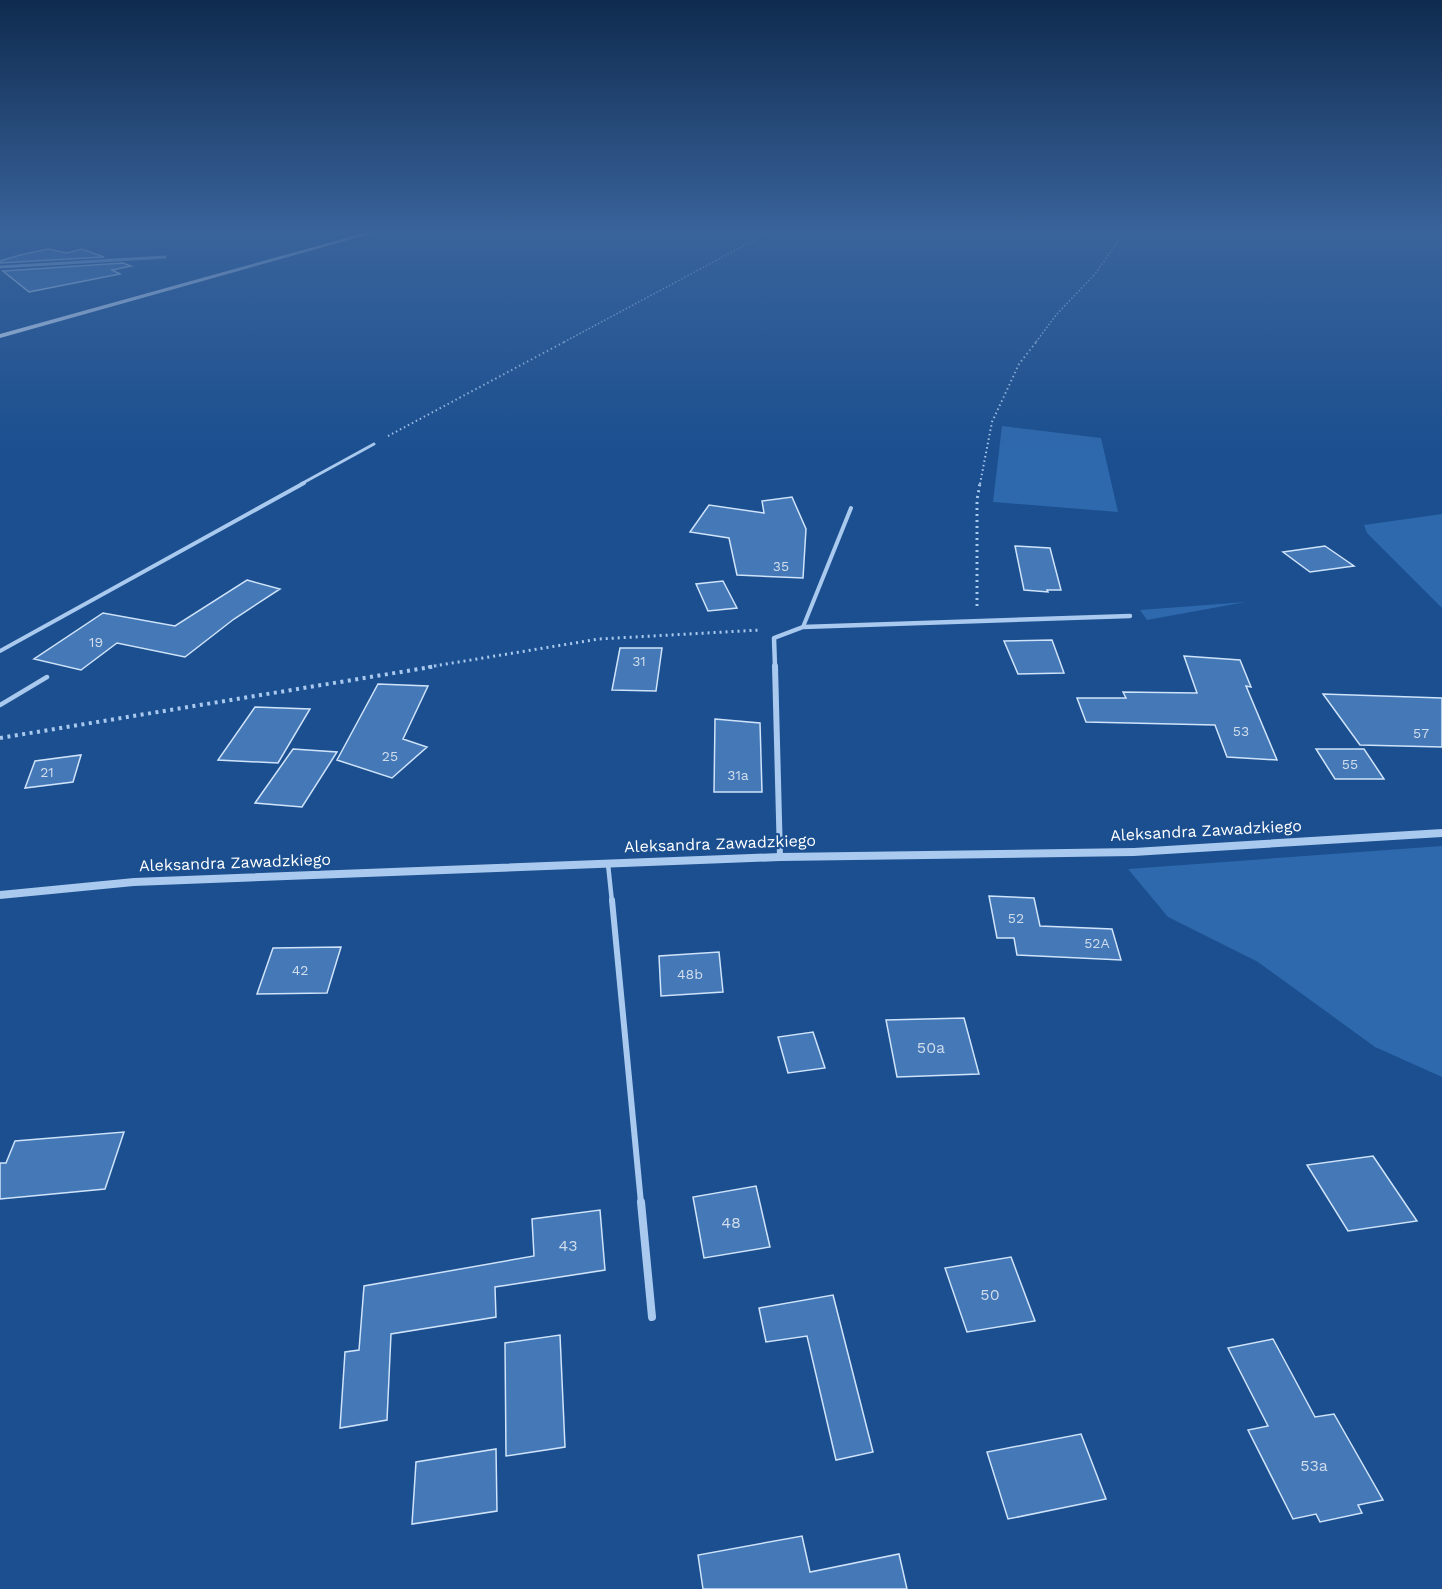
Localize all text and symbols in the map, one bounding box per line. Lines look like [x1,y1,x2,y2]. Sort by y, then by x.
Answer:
house number: 35 [773,558,789,574]
house number: 19 [89,634,103,650]
house number: 31 [632,653,646,669]
house number: 53 [1233,723,1249,739]
house number: 57 [1413,725,1429,741]
house number: 25 [382,748,398,764]
house number: 55 [1342,756,1358,772]
house number: 21 [40,764,54,780]
house number: 31a [727,767,749,783]
street label: Aleksandra Zawadzkiego [1110,816,1302,845]
street label: Aleksandra Zawadzkiego [624,831,816,856]
street label: Aleksandra Zawadzkiego [139,850,331,875]
house number: 52 [1008,910,1024,926]
house number: 52A [1084,935,1110,951]
house number: 42 [292,962,308,978]
house number: 48b [677,966,703,982]
house number: 50a [917,1038,945,1057]
house number: 48 [721,1213,741,1232]
house number: 43 [558,1236,578,1255]
house number: 50 [980,1285,1000,1304]
house number: 53a [1300,1456,1328,1475]

